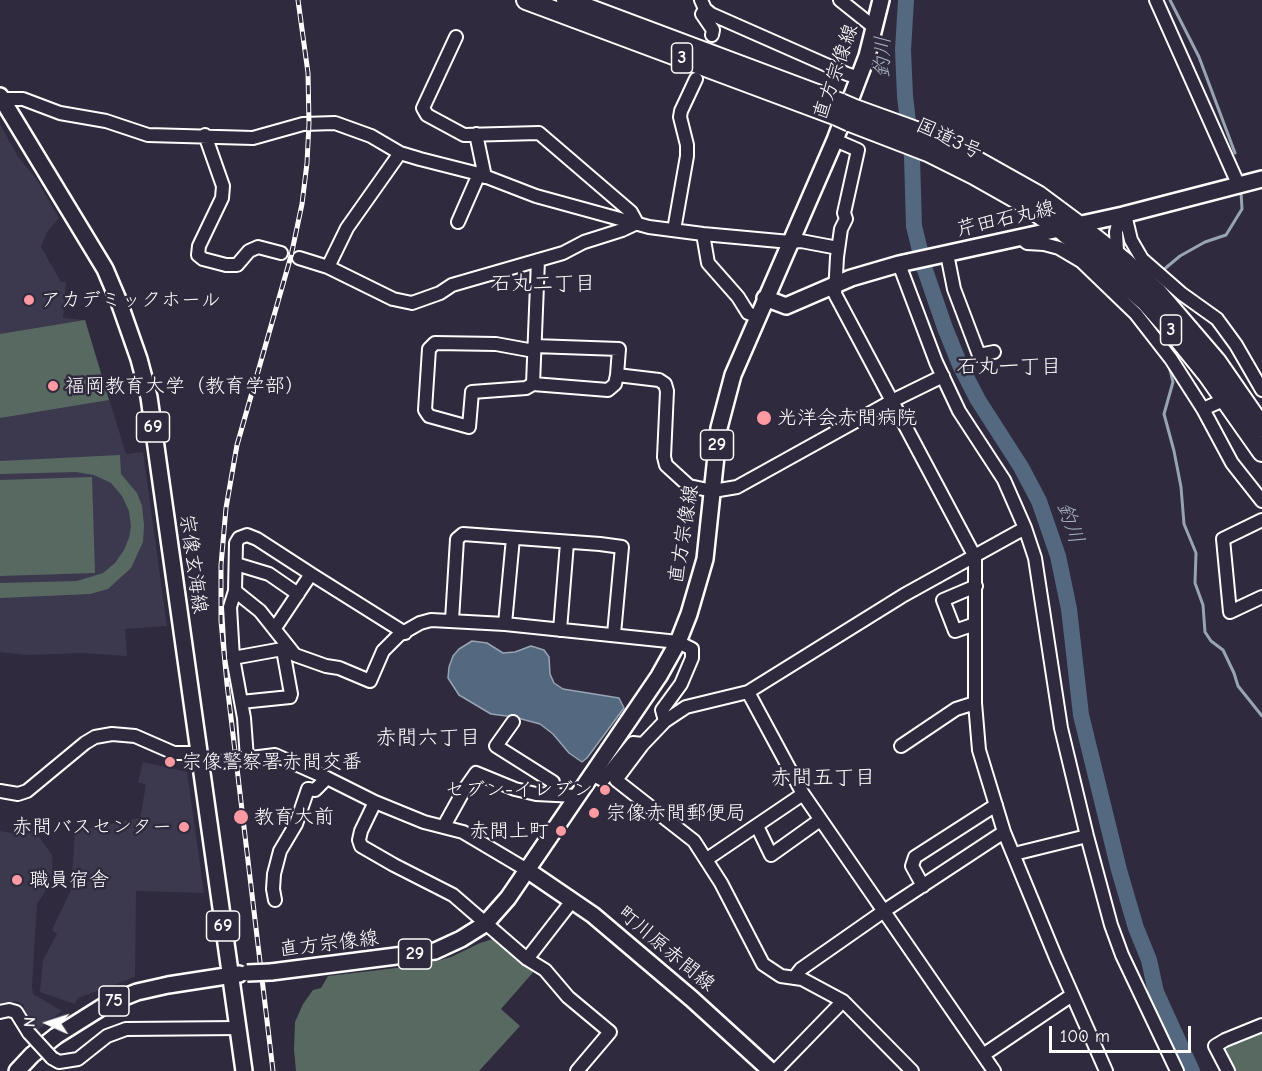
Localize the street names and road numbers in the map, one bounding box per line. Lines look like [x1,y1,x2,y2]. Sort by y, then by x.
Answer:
street label: 直方宗像線 [808,21,864,123]
road number: 3 [672,43,692,73]
street label: 国道3号 [912,113,986,165]
street label: 芹田石丸線 [955,196,1057,242]
road number: 3 [1160,315,1182,345]
road number: 69 [136,412,170,442]
road number: 29 [700,430,734,460]
street label: 直方宗像線 [664,483,704,585]
street label: 宗像玄海線 [174,513,212,615]
street label: 町川原赤間線 [612,901,720,997]
road number: 69 [206,911,240,941]
street label: 直方宗像線 [278,926,380,962]
road number: 29 [398,939,432,969]
road number: 75 [99,986,129,1016]

